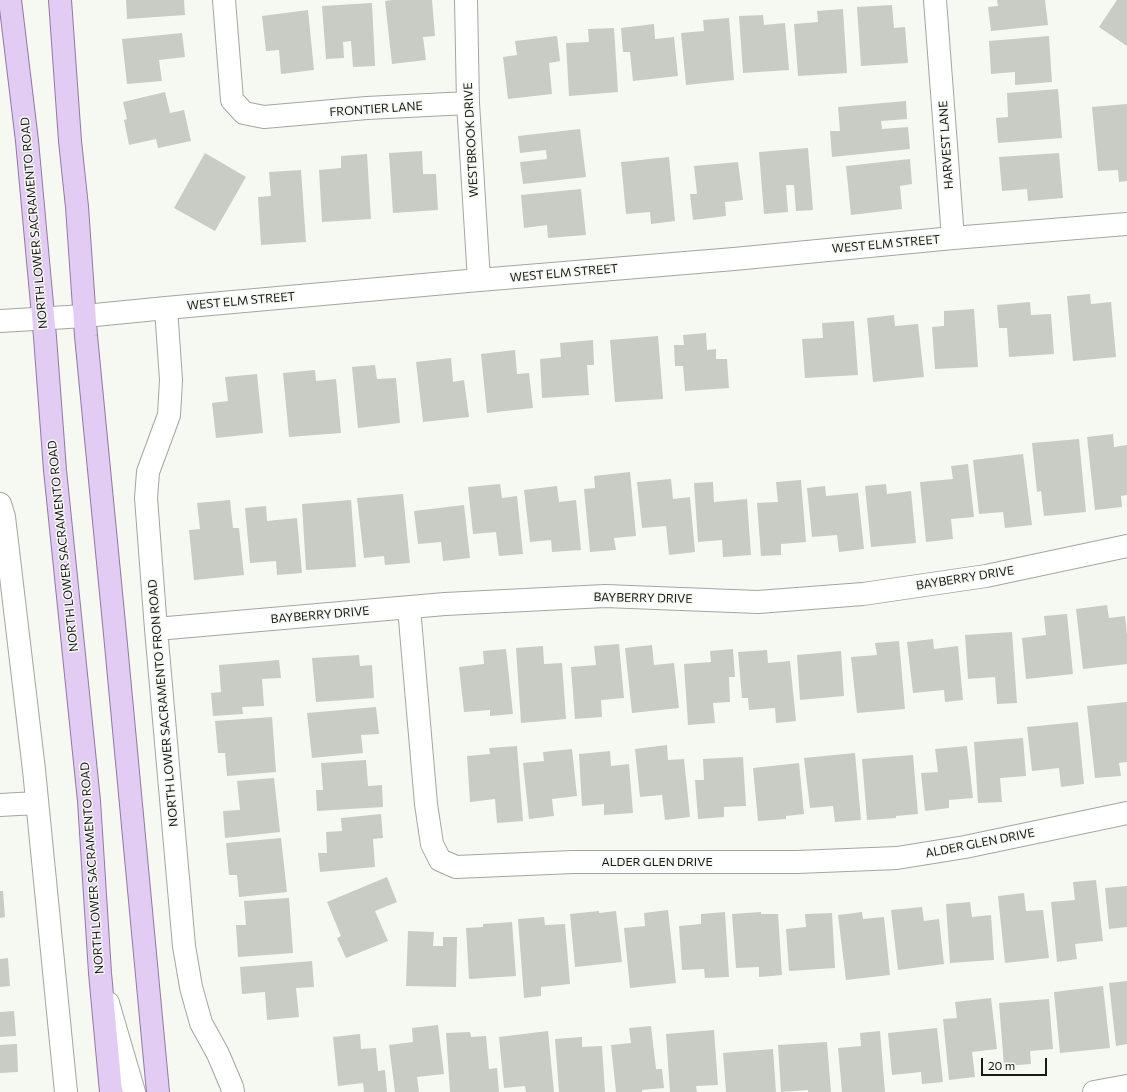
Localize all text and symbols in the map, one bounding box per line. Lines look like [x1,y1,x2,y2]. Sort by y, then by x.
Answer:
street label: WESTBROOK DRIVE [461,82,481,198]
street label: FRONTIER LANE [329,99,423,119]
street label: HARVEST LANE [936,100,956,190]
street label: NORTH LOWER SACRAMENTO ROAD [18,117,50,329]
street label: WEST ELM STREET [831,232,941,256]
street label: WEST ELM STREET [509,261,619,285]
street label: WEST ELM STREET [186,289,296,313]
street label: NORTH LOWER SACRAMENTO ROAD [45,440,81,652]
street label: BAYBERRY DRIVE [915,563,1015,593]
street label: NORTH LOWER SACRAMENTO FRON ROAD [145,579,181,827]
street label: BAYBERRY DRIVE [593,590,693,606]
street label: BAYBERRY DRIVE [270,604,370,626]
street label: NORTH LOWER SACRAMENTO ROAD [77,761,107,975]
street label: ALDER GLEN DRIVE [924,825,1036,861]
street label: ALDER GLEN DRIVE [601,855,713,869]
scale bar [983,1050,1049,1076]
text: 20 m [988,1058,1015,1072]

